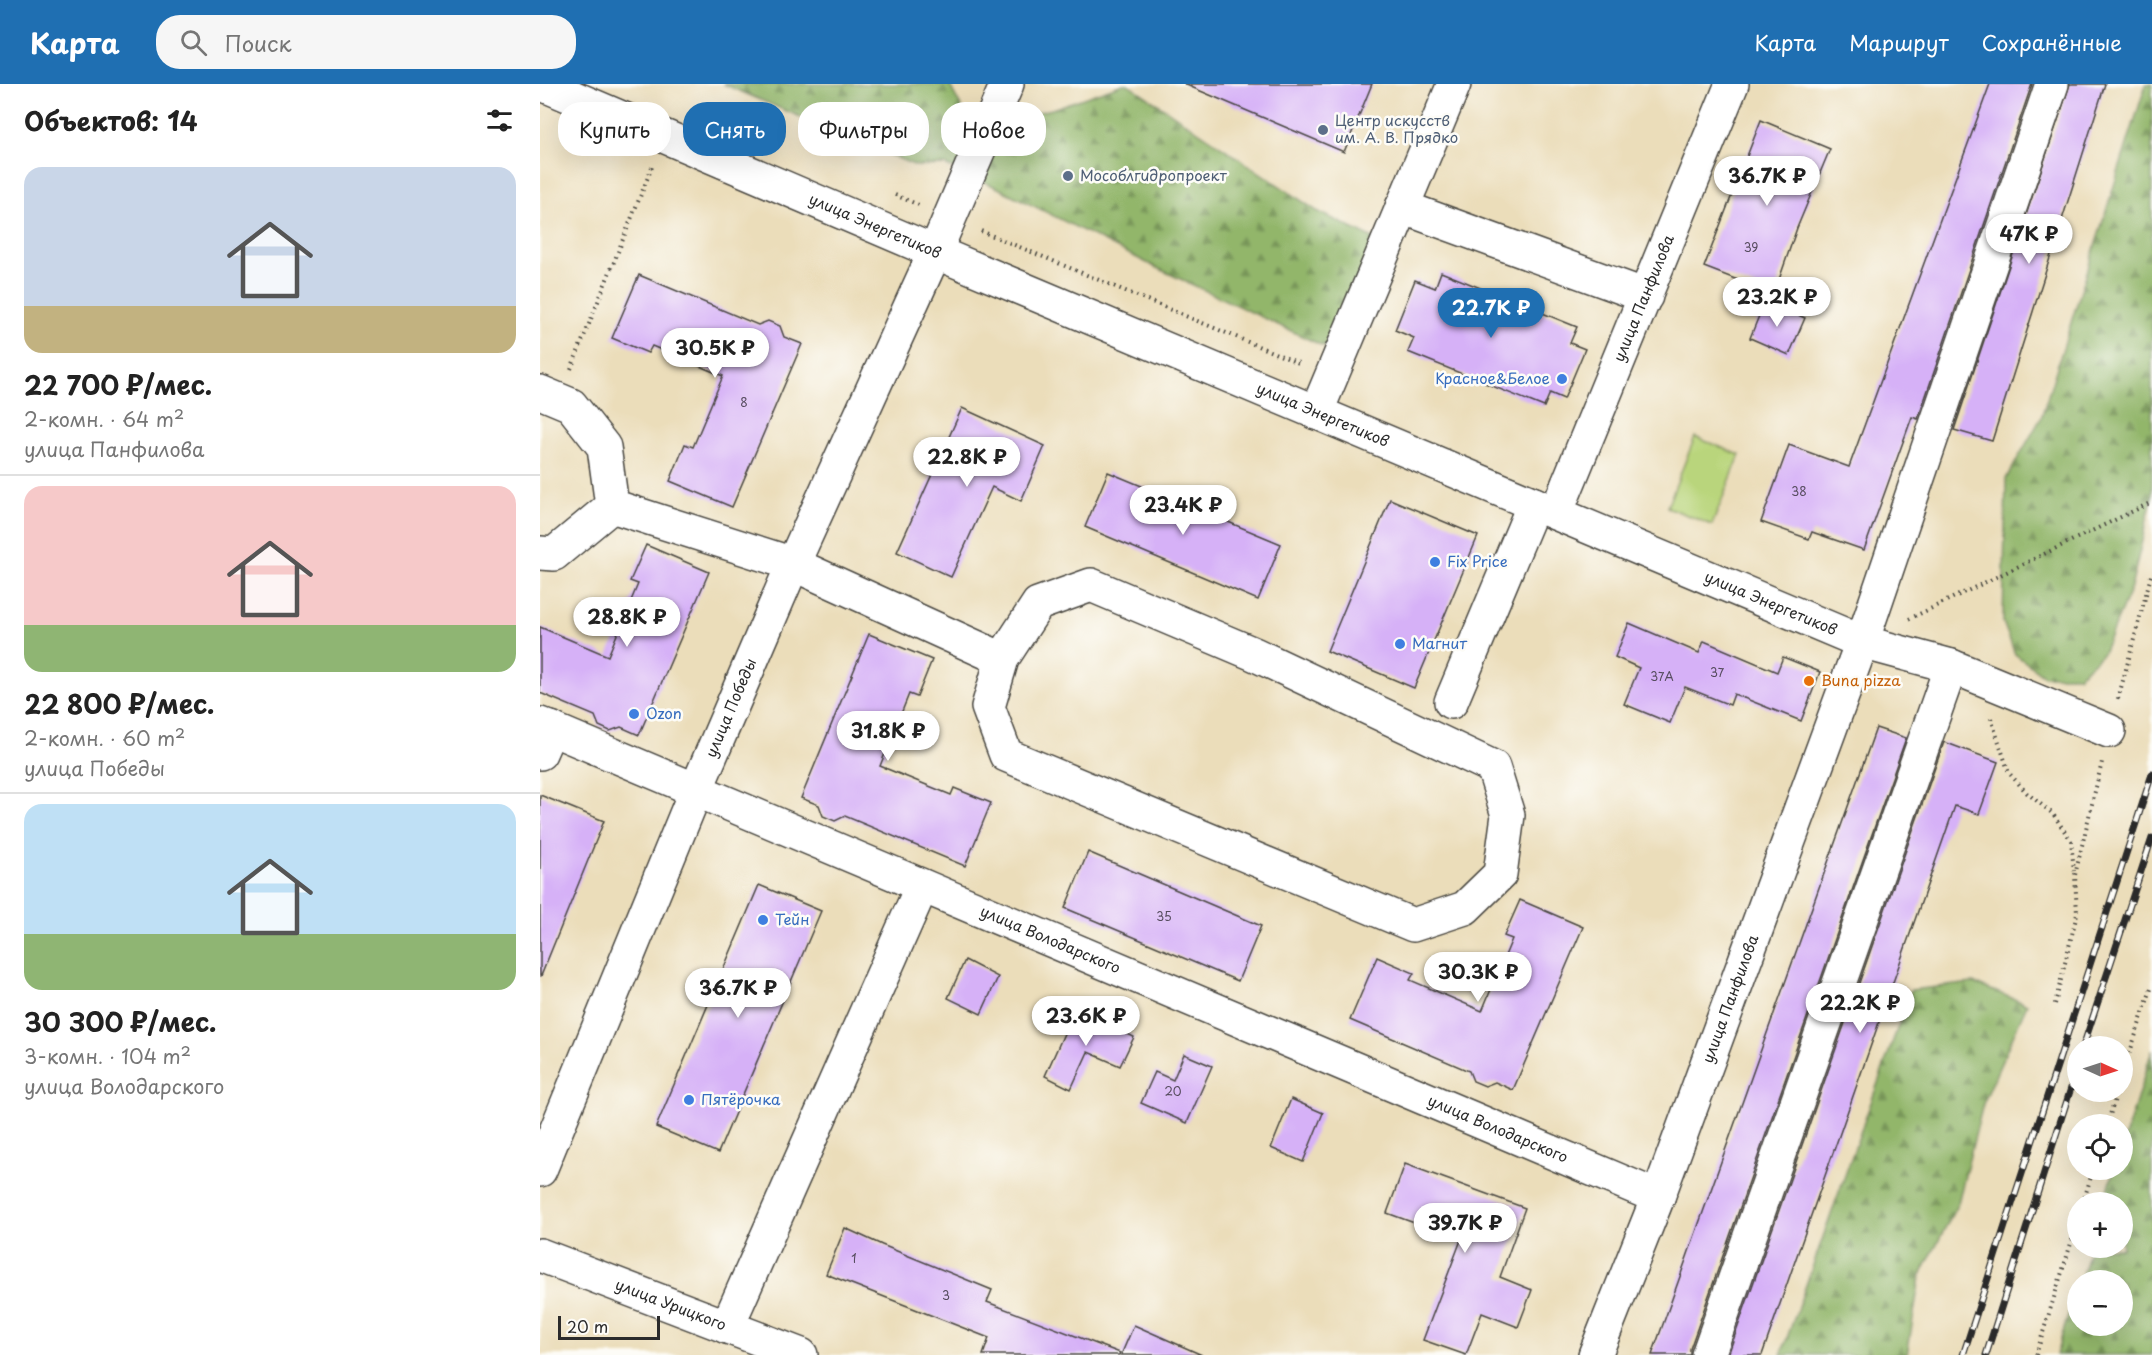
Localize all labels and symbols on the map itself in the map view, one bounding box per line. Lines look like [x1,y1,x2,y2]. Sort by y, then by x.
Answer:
place label: Центр искусств им. А. В. Прядко [1335,108,1458,148]
marker: Центр искусств им. А. В. Прядко [1316,123,1330,137]
pin: 36.7K ₽ [1712,156,1822,207]
place label: Мособлгидропроект [1080,163,1227,186]
marker: Мособлгидропроект [1061,169,1075,183]
street label: улица Энергетиков [806,186,945,264]
pin: 47K ₽ [1987,214,2071,265]
street label: улица Панфилова [1606,230,1679,365]
house number: 39 [1744,238,1758,256]
pin: 23.2K ₽ [1722,277,1832,328]
pin: 22.7K ₽ [1436,288,1546,339]
pin: 30.5K ₽ [660,328,770,379]
place label: Красное&Белое [1435,366,1550,389]
marker: Красное&Белое [1555,372,1569,386]
street label: улица Энергетиков [1253,376,1393,452]
house number: 8 [740,393,748,411]
pin: 22.8K ₽ [912,437,1022,488]
house number: 38 [1791,482,1807,500]
pin: 23.4K ₽ [1128,485,1238,536]
place label: Fix Price [1447,549,1508,572]
marker: Fix Price [1428,555,1442,569]
street label: улица Энергетиков [1701,564,1841,640]
pin: 28.8K ₽ [572,597,682,648]
place label: Магнит [1412,631,1467,654]
marker: Магнит [1393,637,1407,651]
street label: улица Победы [698,654,761,761]
house number: 37 [1710,663,1725,681]
house number: 37А [1650,667,1674,685]
place label: Buna pizza [1821,668,1901,691]
marker: Buna pizza [1802,674,1816,688]
place label: Ozon [646,701,682,724]
marker: Ozon [627,707,641,721]
pin: 31.8K ₽ [833,711,943,762]
street label: улица Володарского [977,899,1125,978]
place label: Тейн [775,907,810,930]
house number: 35 [1156,907,1172,925]
marker: Тейн [756,913,770,927]
street label: улица Панфилова [1695,930,1764,1066]
pin: 30.3K ₽ [1423,952,1533,1003]
pin: 36.7K ₽ [683,968,793,1019]
pin: 22.2K ₽ [1805,983,1915,1034]
pin: 23.6K ₽ [1031,996,1141,1047]
north arrow [2067,1036,2133,1102]
house number: 20 [1164,1082,1182,1100]
place label: Пятёрочка [701,1087,781,1110]
street label: улица Володарского [1425,1088,1572,1168]
marker: Пятёрочка [682,1093,696,1107]
pin: 39.7K ₽ [1410,1203,1520,1254]
house number: 1 [851,1249,857,1267]
street label: улица Урицкого [612,1272,730,1335]
house number: 3 [942,1286,950,1304]
scale bar [558,1313,660,1340]

